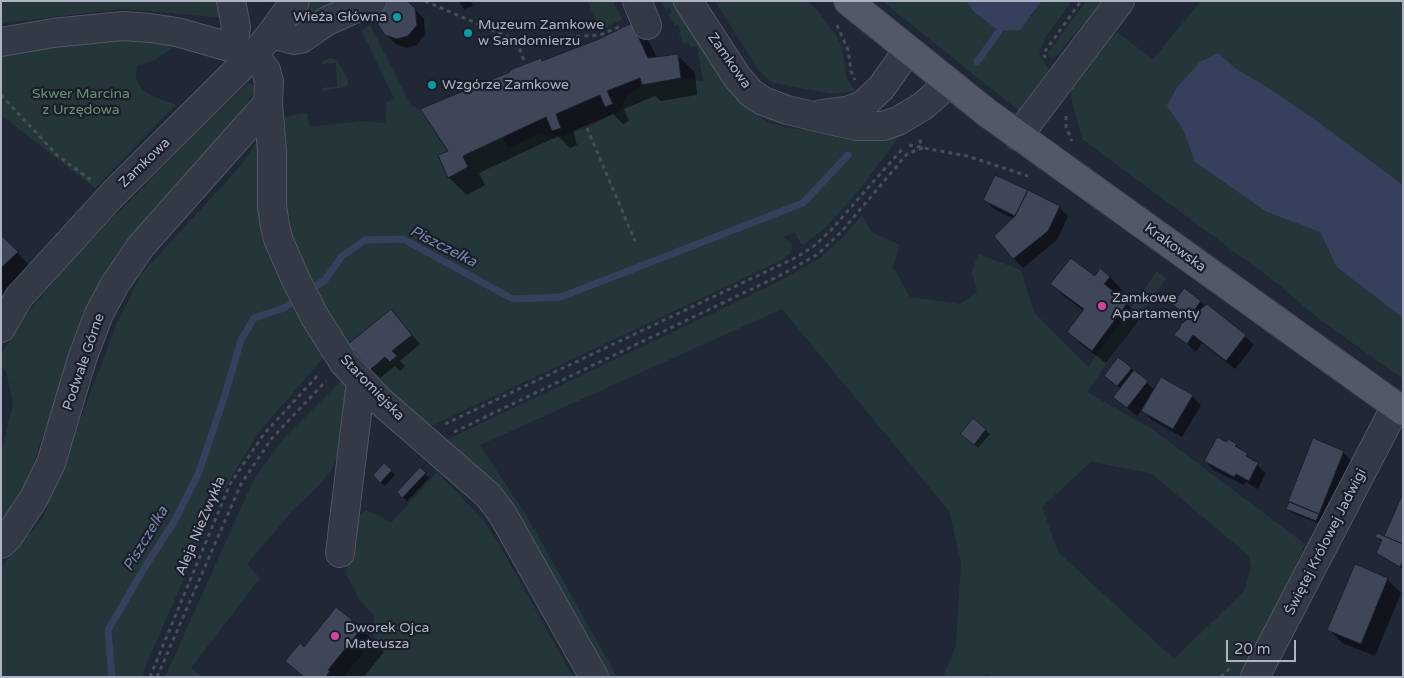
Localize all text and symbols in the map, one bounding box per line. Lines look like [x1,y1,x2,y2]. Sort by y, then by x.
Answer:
place label: Wieża Główna [293,9,387,25]
marker: Wieża Główna [391,11,403,23]
place label: Muzeum Zamkowe w Sandomierzu [478,17,604,49]
marker: Muzeum Zamkowe w Sandomierzu [462,27,474,39]
street label: Zamkowa [704,30,754,92]
place label: Wzgórze Zamkowe [442,77,569,93]
marker: Wzgórze Zamkowe [426,79,438,91]
park label: Skwer Marcina z Urzędowa [32,86,130,118]
street label: Zamkowa [116,135,174,191]
street label: Krakowska [1141,220,1209,276]
water label: Piszczelka [407,223,479,271]
place label: Zamkowe Apartamenty [1112,290,1200,322]
marker: Zamkowe Apartamenty [1096,300,1108,312]
street label: Podwale Górne [60,311,108,413]
street label: Staromiejska [336,352,408,424]
street label: Świętej Królowej Jadwigi [1282,466,1370,618]
street label: Aleja NieZwykła [173,474,229,578]
water label: Piszczelka [120,503,172,575]
place label: Dworek Ojca Mateusza [345,620,429,652]
marker: Dworek Ojca Mateusza [329,630,341,642]
scale bar [1229,630,1299,662]
text: 20 m [1234,640,1271,658]

